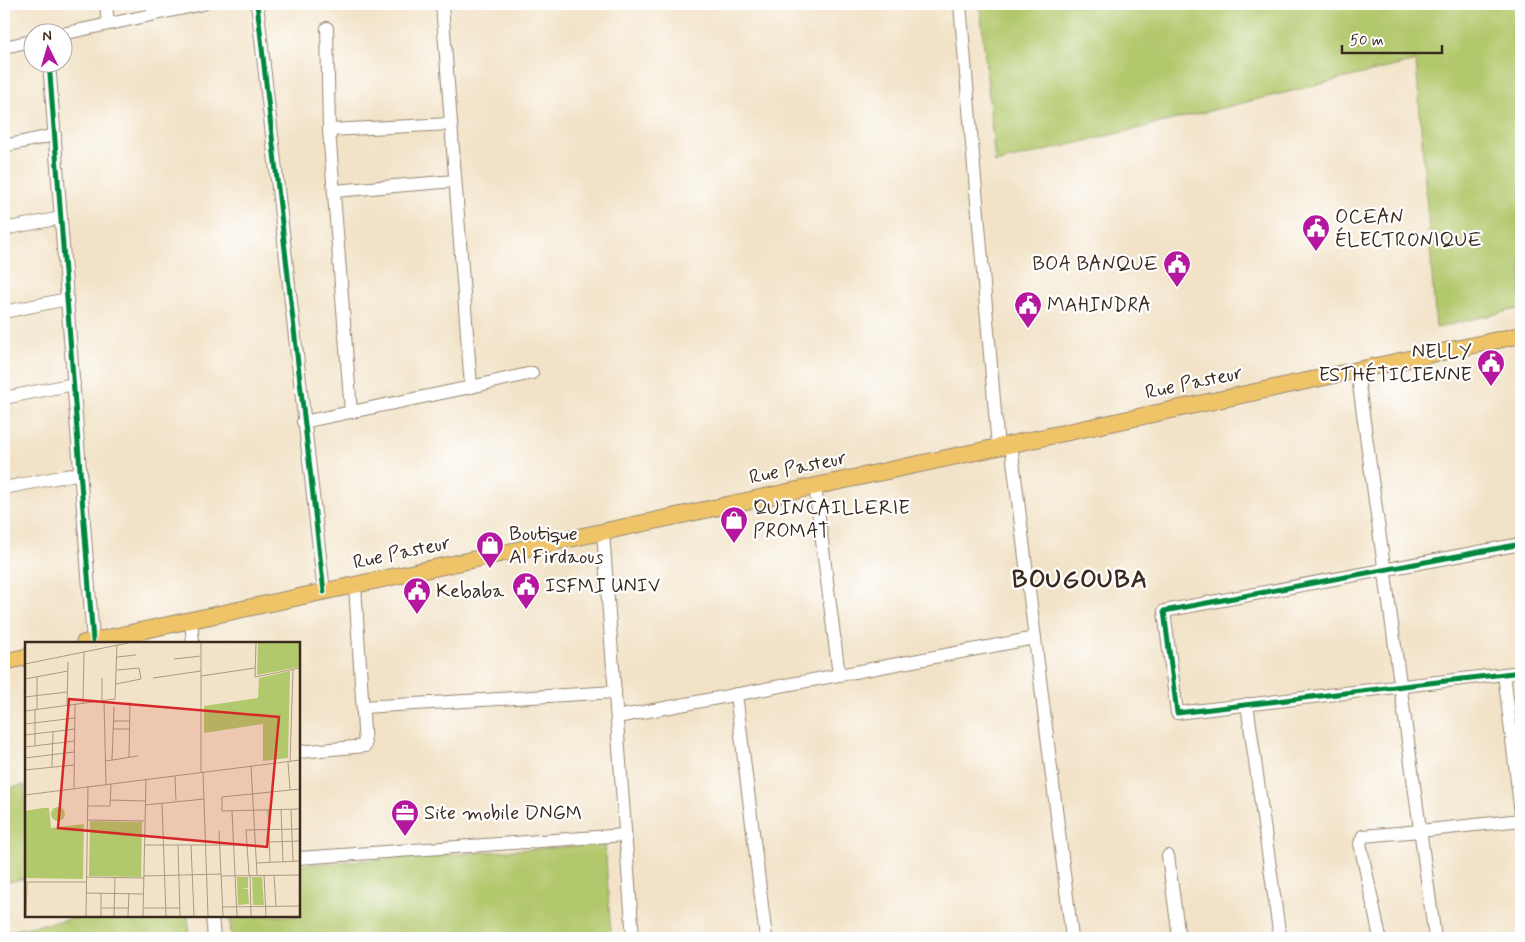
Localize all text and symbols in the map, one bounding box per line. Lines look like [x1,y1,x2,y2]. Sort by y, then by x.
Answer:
north arrow [22,22,72,72]
scale bar [1342,22,1442,54]
text: N [42,27,52,45]
text: 50 m [1350,31,1384,51]
place label: OCEAN ÉLECTRONIQUE [1335,204,1482,254]
public building icon: OCEAN ÉLECTRONIQUE [1301,213,1331,252]
public building icon: BOA BANQUE [1162,249,1192,288]
place label: BOA BANQUE [1032,251,1158,278]
public building icon: MAHINDRA [1013,290,1043,329]
place label: MAHINDRA [1047,292,1151,319]
place label: NELLY ESTHÉTICIENNE [1318,339,1472,389]
public building icon: NELLY ESTHÉTICIENNE [1476,348,1506,387]
street label: Rue Pasteur [1143,360,1245,406]
street label: Rue Pasteur [747,445,849,491]
place label: QUINCAILLERIE PROMAT [753,495,910,545]
shop icon: QUINCAILLERIE PROMAT [719,505,749,544]
place label: Boutique Al Firdaous [509,521,604,571]
street label: Rue Pasteur [351,530,453,576]
shop icon: Boutique Al Firdaous [475,530,505,569]
district label: BOUGOUBA [1012,564,1148,597]
public building icon: ISFMI UNIV [511,571,541,610]
place label: ISFMI UNIV [545,573,660,600]
public building icon: Kebaba [402,576,432,615]
place label: Kebaba [436,578,505,605]
inset map [25,642,300,917]
office icon: Site mobile DNGM [390,798,420,837]
place label: Site mobile DNGM [424,800,582,827]

